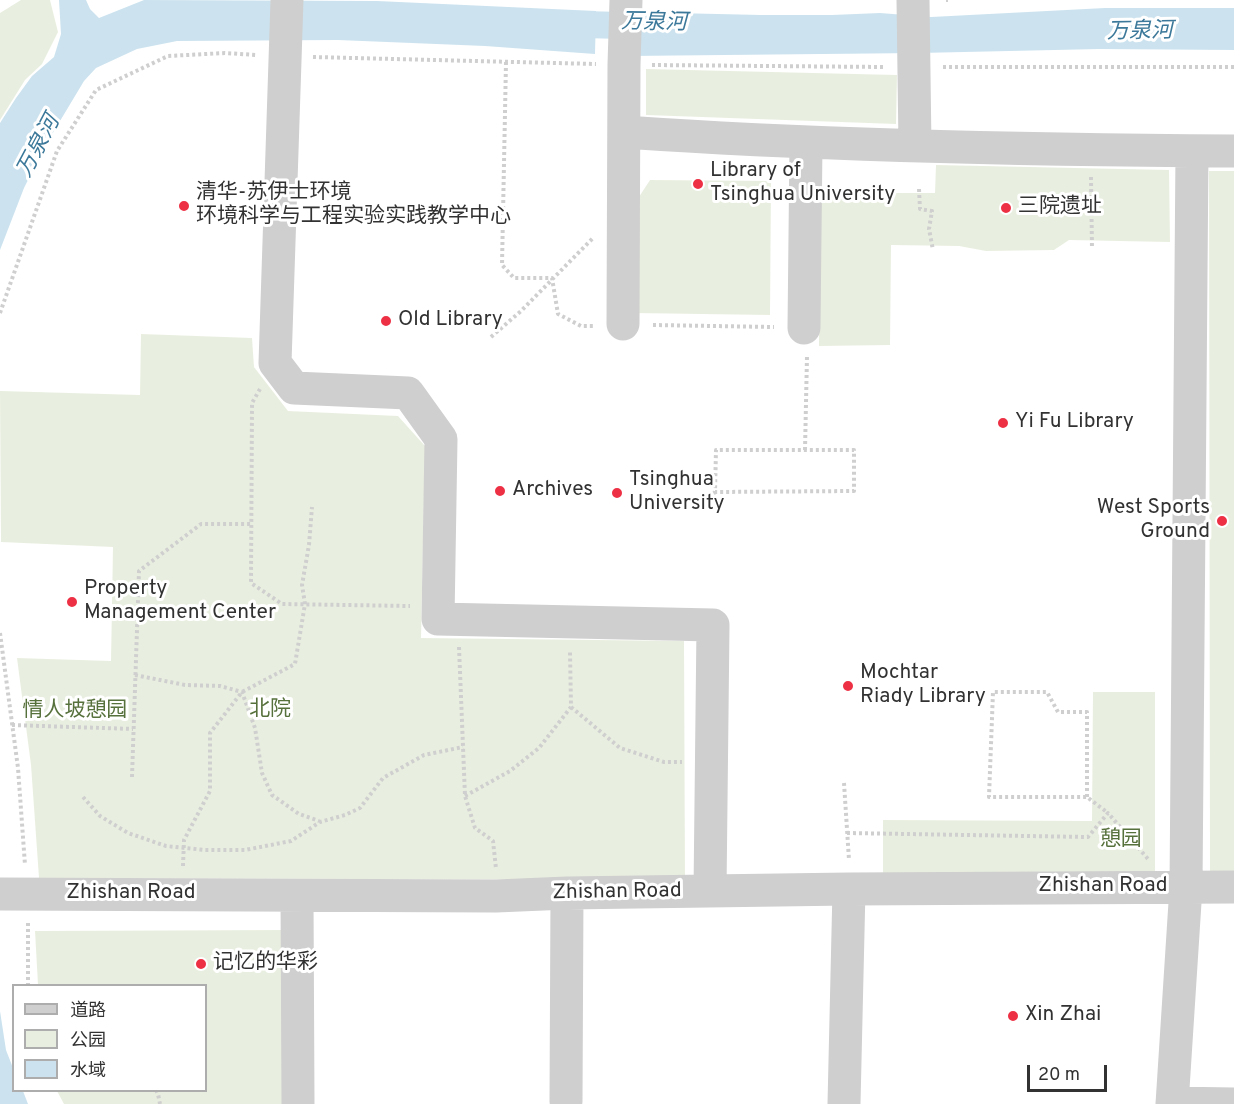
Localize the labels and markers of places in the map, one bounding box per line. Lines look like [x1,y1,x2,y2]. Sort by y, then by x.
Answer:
place label: Library of Tsinghua University [710,159,895,209]
marker: Library of Tsinghua University [691,177,705,191]
place label: 清华-苏伊士环境 环境科学与工程实验实践教学中心 [196,181,511,231]
place label: 三院遗址 [1018,195,1102,221]
marker: 清华-苏伊士环境 环境科学与工程实验实践教学中心 [177,199,191,213]
marker: 三院遗址 [999,201,1013,215]
place label: Old Library [398,308,503,334]
marker: Old Library [379,314,393,328]
place label: Yi Fu Library [1015,410,1134,436]
marker: Yi Fu Library [996,416,1010,430]
place label: Tsinghua University [629,468,725,518]
place label: Archives [512,478,593,504]
marker: Archives [493,484,507,498]
marker: Tsinghua University [610,486,624,500]
place label: West Sports Ground [1097,496,1210,546]
marker: West Sports Ground [1215,514,1229,528]
place label: Property Management Center [84,577,276,627]
marker: Property Management Center [65,595,79,609]
place label: Mochtar Riady Library [860,661,986,711]
marker: Mochtar Riady Library [841,679,855,693]
place label: 记忆的华彩 [213,951,318,977]
marker: 记忆的华彩 [194,957,208,971]
place label: Xin Zhai [1025,1003,1101,1029]
marker: Xin Zhai [1006,1009,1020,1023]

